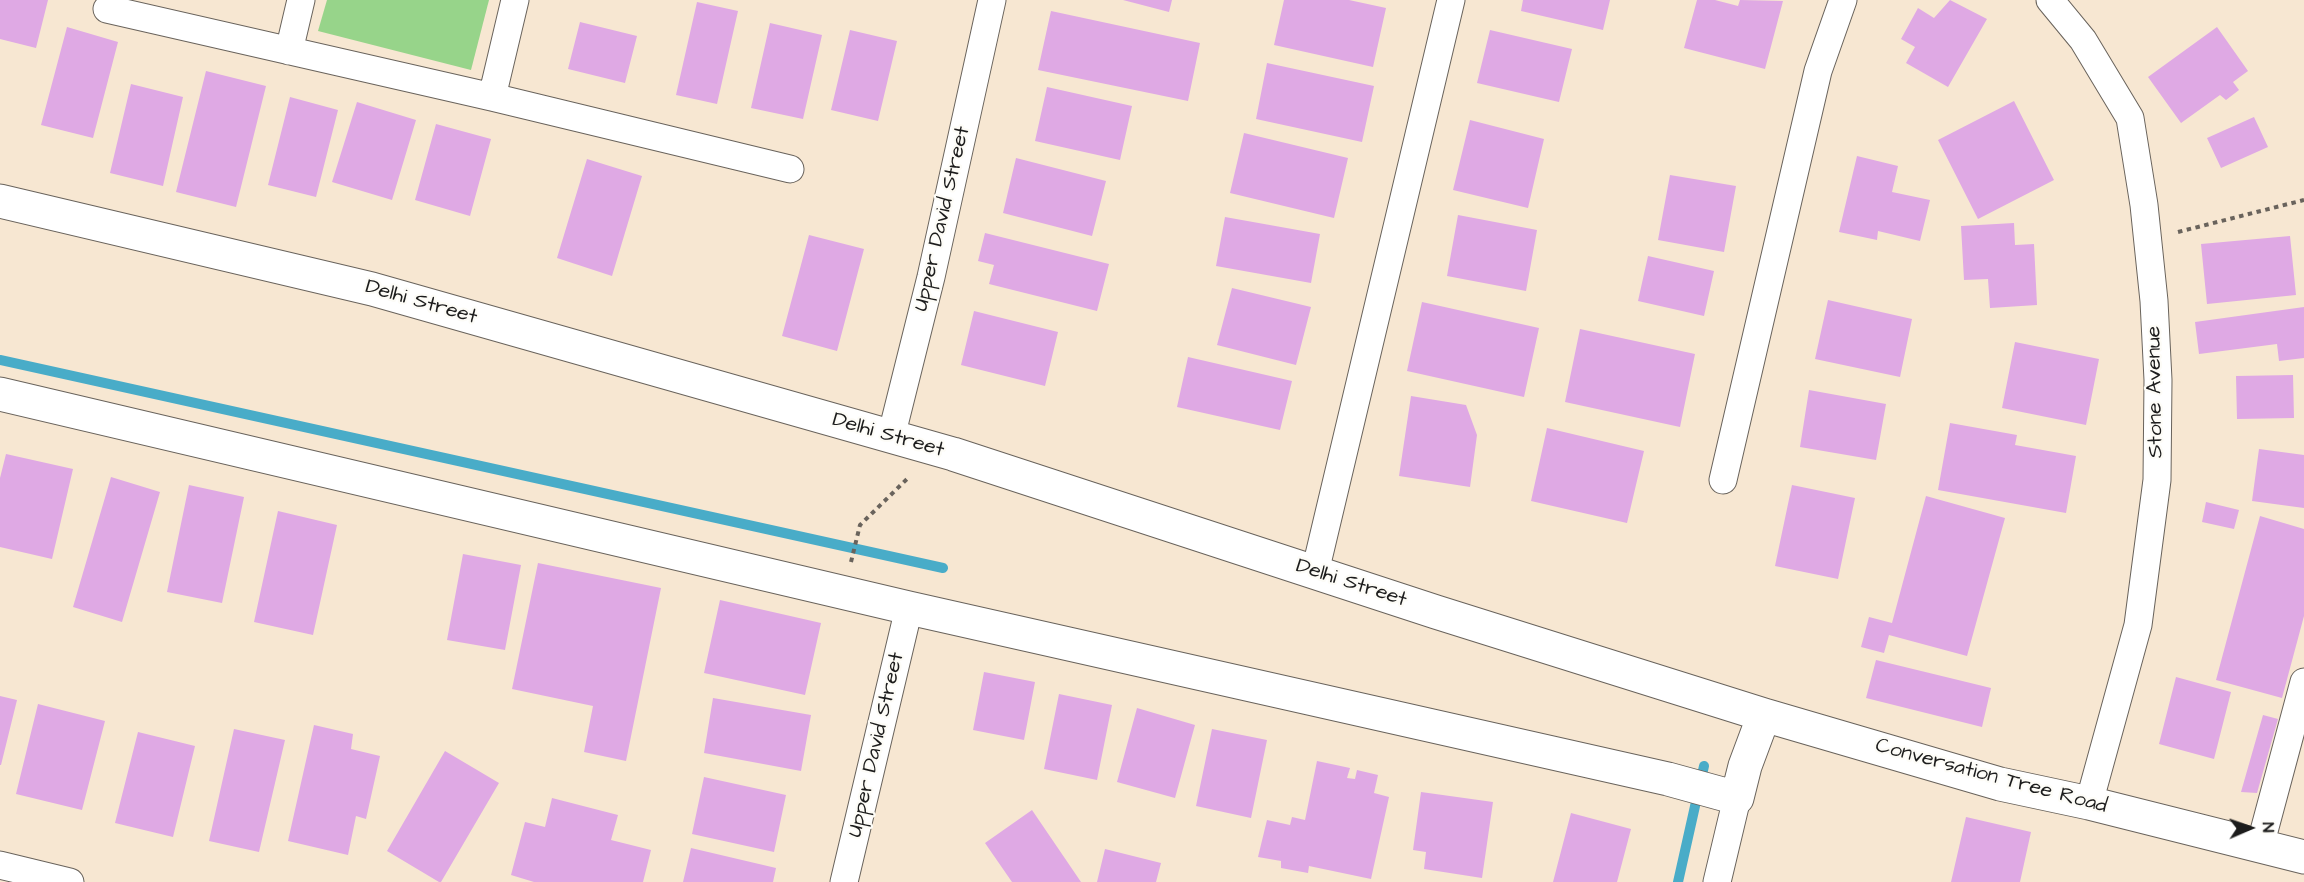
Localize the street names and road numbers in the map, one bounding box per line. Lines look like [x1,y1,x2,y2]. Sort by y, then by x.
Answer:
street label: Upper David Street [909,124,977,314]
street label: Delhi Street [362,275,480,331]
street label: Stone Avenue [2142,326,2170,458]
street label: Delhi Street [829,408,947,464]
street label: Delhi Street [1292,554,1410,614]
street label: Upper David Street [843,650,911,840]
street label: Conversation Tree Road [1872,734,2110,820]

